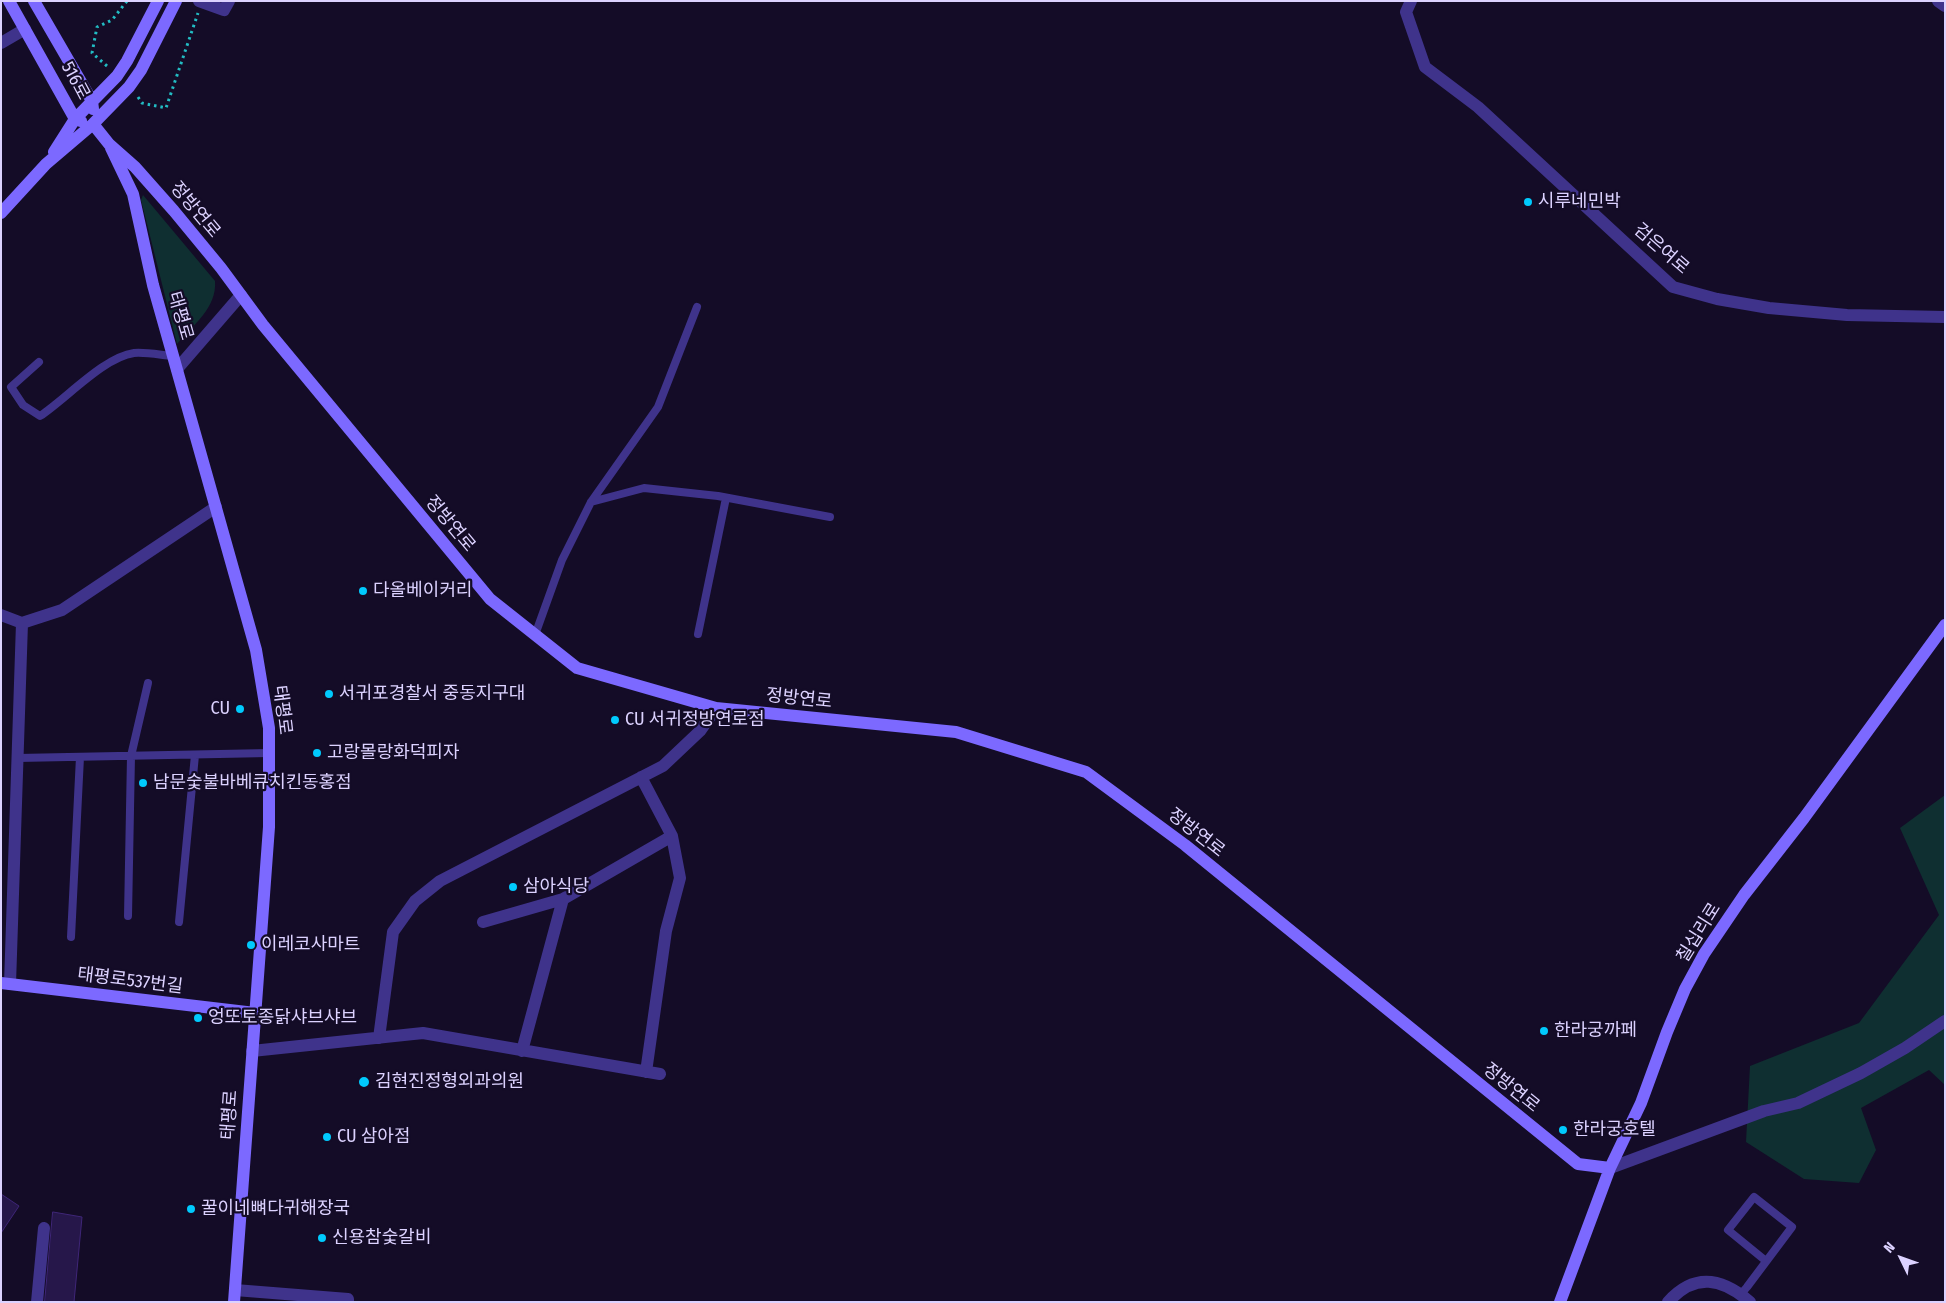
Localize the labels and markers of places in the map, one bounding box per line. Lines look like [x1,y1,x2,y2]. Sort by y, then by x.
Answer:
place label: 시루네민박 [1538,191,1621,213]
marker: 시루네민박 [1522,196,1534,208]
place label: 다올베이커리 [373,580,472,602]
marker: 다올베이커리 [357,585,369,597]
place label: 서귀포경찰서 중동지구대 [339,683,525,705]
marker: 서귀포경찰서 중동지구대 [323,688,335,700]
place label: CU [210,698,230,720]
marker: CU [234,703,246,715]
place label: CU 서귀정방연로점 [625,709,765,731]
marker: CU 서귀정방연로점 [609,714,621,726]
place label: 고랑몰랑화덕피자 [327,742,459,764]
marker: 고랑몰랑화덕피자 [311,747,323,759]
place label: 남문숯불바베큐치킨동홍점 [153,772,352,794]
marker: 남문숯불바베큐치킨동홍점 [137,777,149,789]
place label: 삼아식당 [523,876,589,898]
marker: 삼아식당 [507,881,519,893]
place label: 이레코사마트 [261,934,360,956]
marker: 이레코사마트 [245,939,257,951]
place label: 엉또토종닭샤브샤브 [208,1007,357,1029]
marker: 엉또토종닭샤브샤브 [192,1012,204,1024]
place label: 한라궁까페 [1554,1020,1637,1042]
marker: 한라궁까페 [1538,1025,1550,1037]
place label: 김현진정형외과의원 [375,1071,524,1093]
marker: 김현진정형외과의원 [357,1075,371,1089]
place label: 한라궁호텔 [1573,1119,1656,1141]
marker: 한라궁호텔 [1557,1124,1569,1136]
place label: CU 삼아점 [337,1126,410,1148]
marker: CU 삼아점 [321,1131,333,1143]
place label: 꿀이네뼈다귀해장국 [201,1198,350,1220]
marker: 꿀이네뼈다귀해장국 [185,1203,197,1215]
place label: 신용참숯갈비 [332,1227,431,1249]
marker: 신용참숯갈비 [316,1232,328,1244]

